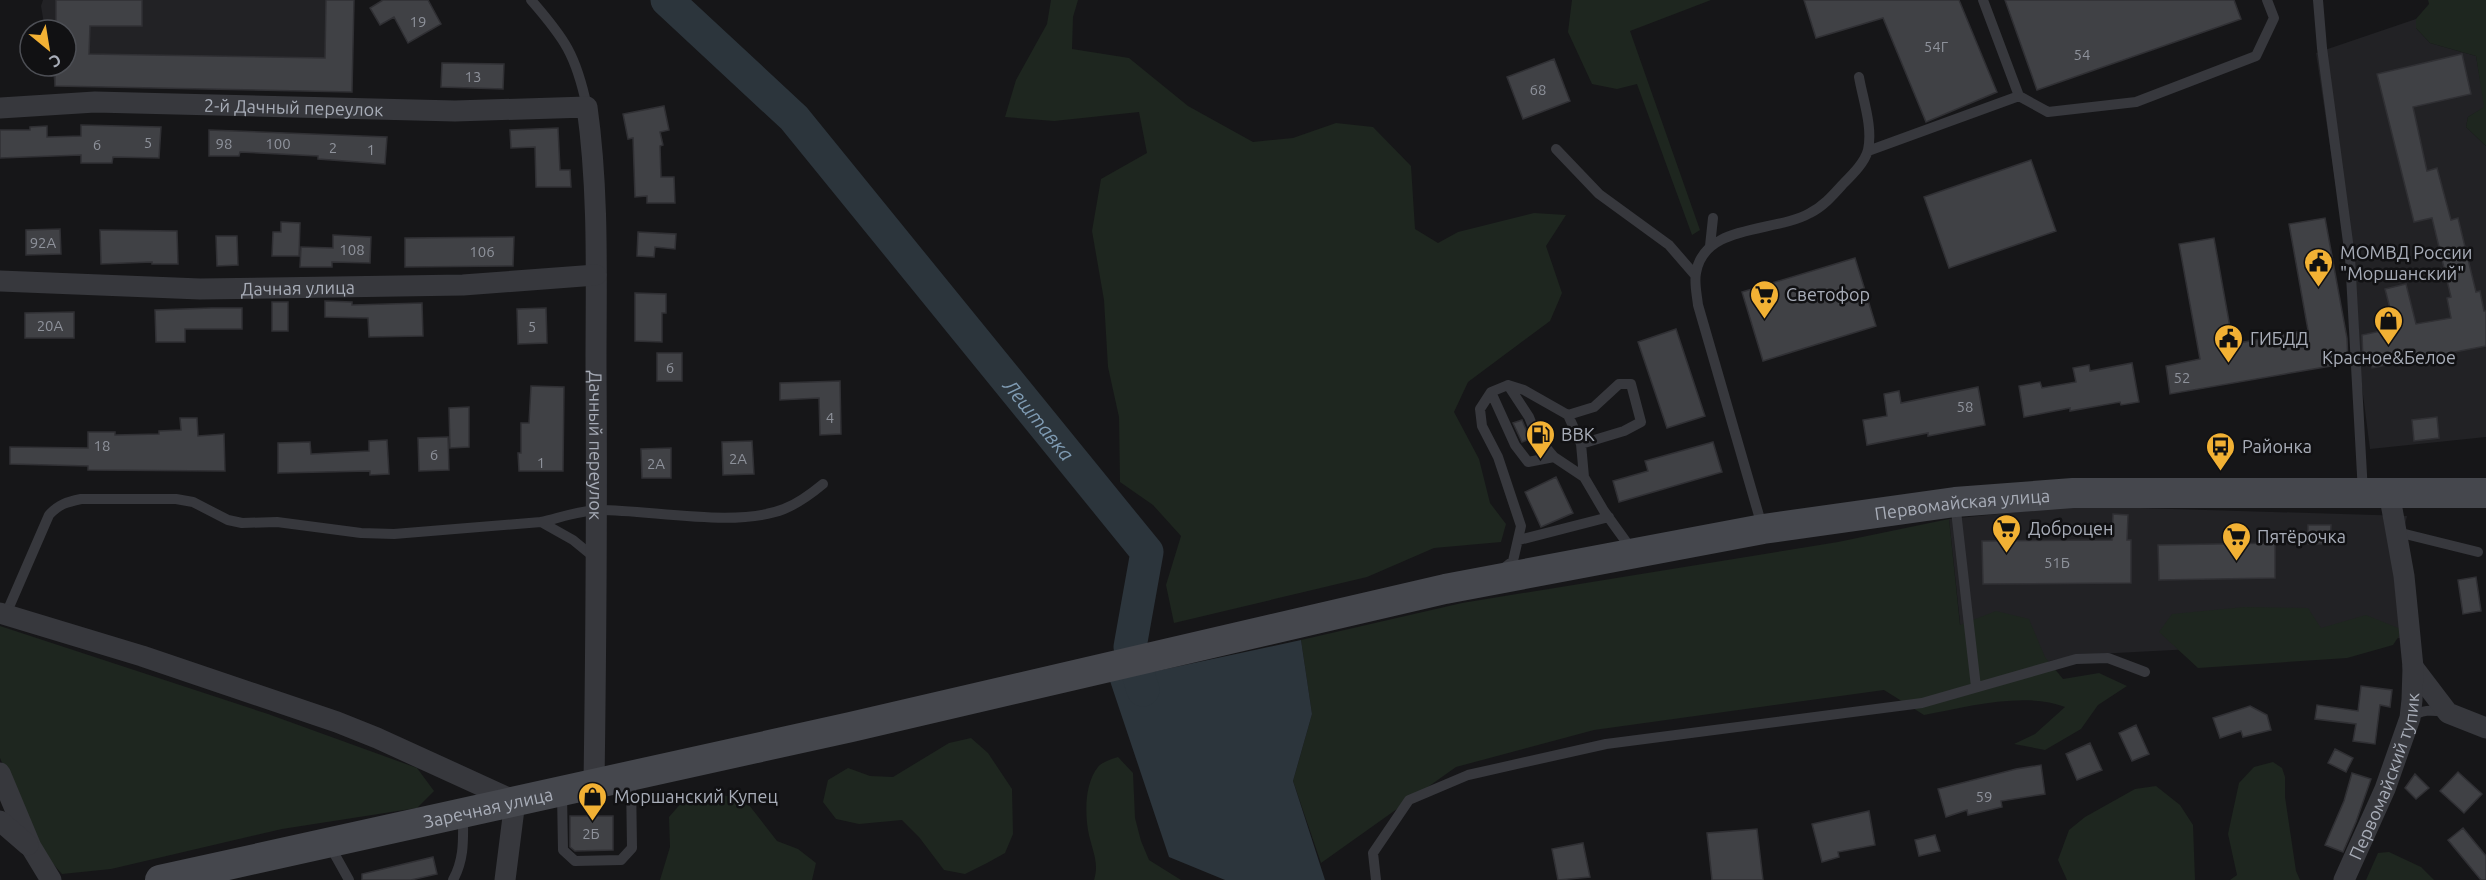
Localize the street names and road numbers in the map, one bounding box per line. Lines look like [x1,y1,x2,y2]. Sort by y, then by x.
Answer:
street label: 2-й Дачный переулок [204,95,384,119]
street label: Дачная улица [241,277,355,298]
street label: Дачный переулок [586,370,606,520]
street label: Первомайская улица [1873,485,2051,523]
street label: Первомайский тупик [2345,692,2422,863]
street label: Заречная улица [421,783,555,831]

